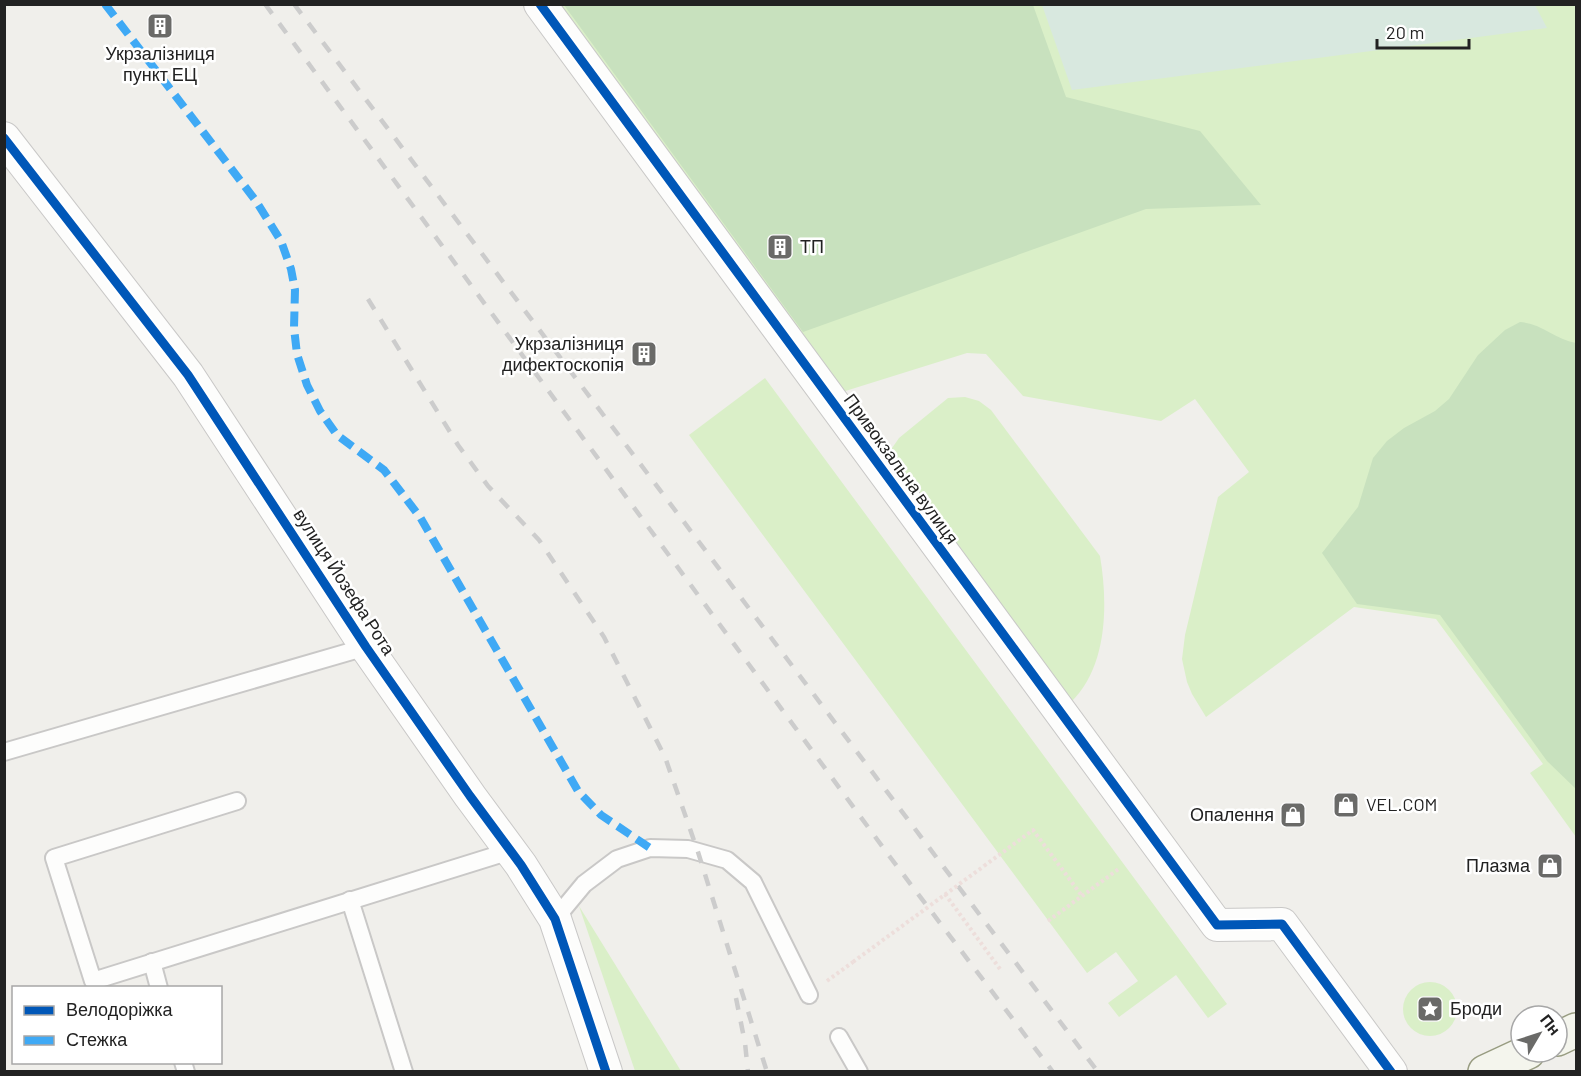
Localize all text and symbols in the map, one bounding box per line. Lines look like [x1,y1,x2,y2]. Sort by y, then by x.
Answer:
building icon: Укрзалізниця пункт ЕЦ [145,11,175,41]
scale bar [1377,12,1468,50]
text: 20 m [1386,21,1424,43]
place label: Укрзалізниця пункт ЕЦ [105,42,215,85]
building icon: ТП [765,232,795,262]
place label: ТП [800,235,824,257]
place label: Укрзалізниця дифектоскопія [502,332,624,375]
building icon: Укрзалізниця дифектоскопія [629,339,659,369]
street label: Привокзальна вулиця [840,389,964,548]
street label: вулиця Йозефа Рота [289,504,401,660]
shop icon: VEL.COM [1331,790,1361,820]
place label: VEL.COM [1366,793,1437,815]
shop icon: Опалення [1278,800,1308,830]
place label: Опалення [1190,803,1274,825]
shop icon: Плазма [1535,851,1565,881]
place label: Плазма [1466,854,1531,876]
legend [12,986,222,1064]
place icon: Броди [1415,994,1445,1024]
place label: Броди [1450,997,1502,1019]
text: Велодоріжка [66,998,174,1020]
north arrow [1509,1004,1569,1064]
text: Пн [1537,1010,1565,1038]
text: Стежка [66,1028,128,1050]

